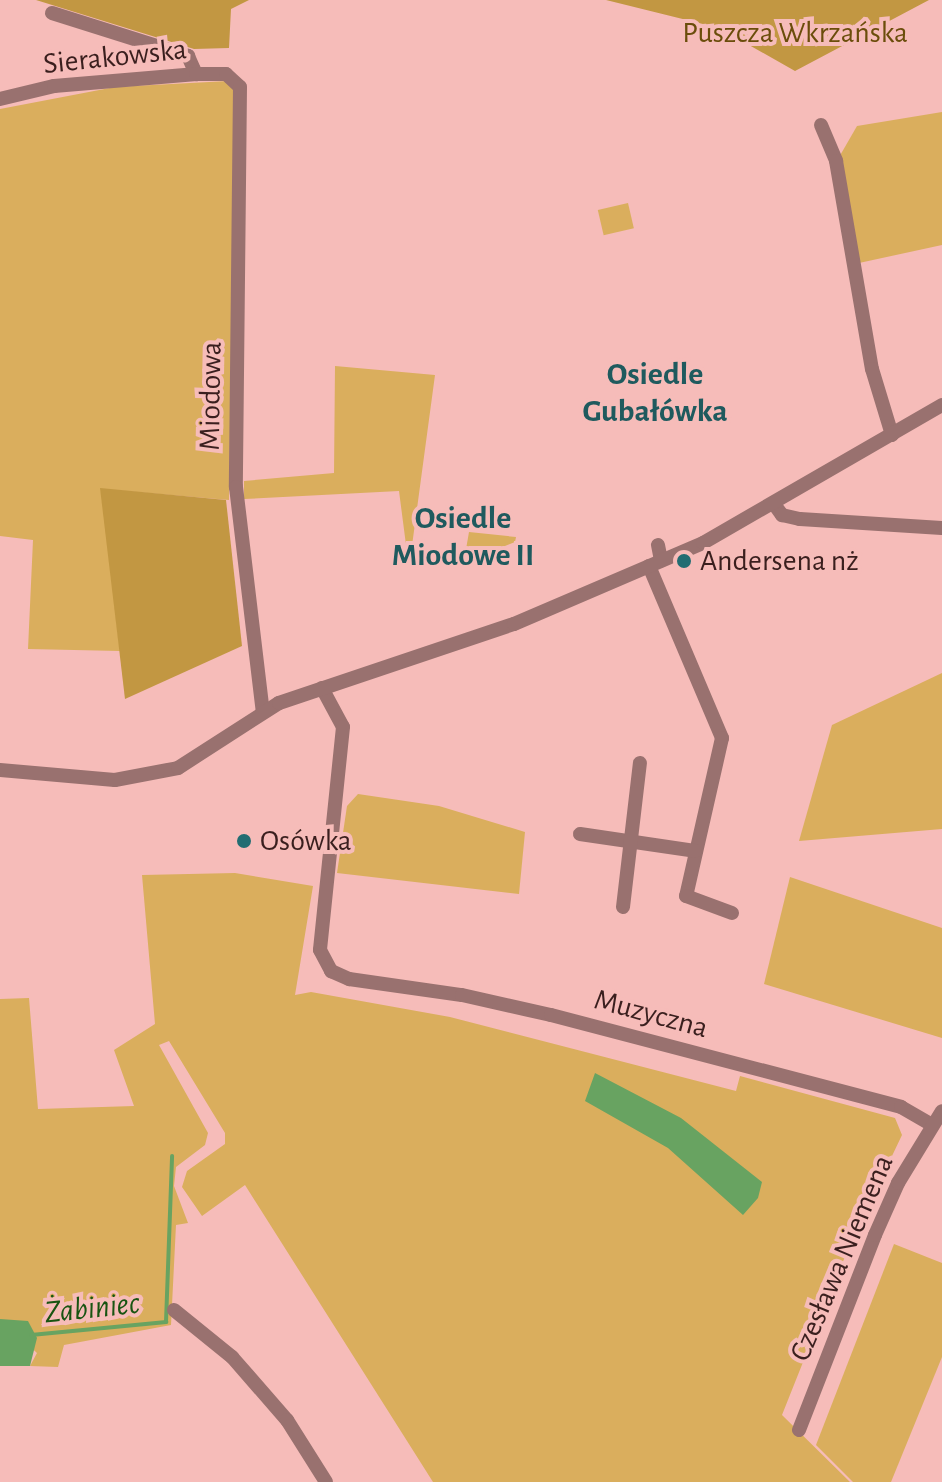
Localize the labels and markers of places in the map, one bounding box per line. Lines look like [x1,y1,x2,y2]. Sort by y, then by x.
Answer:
place label: Andersena nż [700,543,859,579]
marker: Andersena nż [675,552,693,570]
place label: Osówka [260,823,352,859]
marker: Osówka [235,832,253,850]

